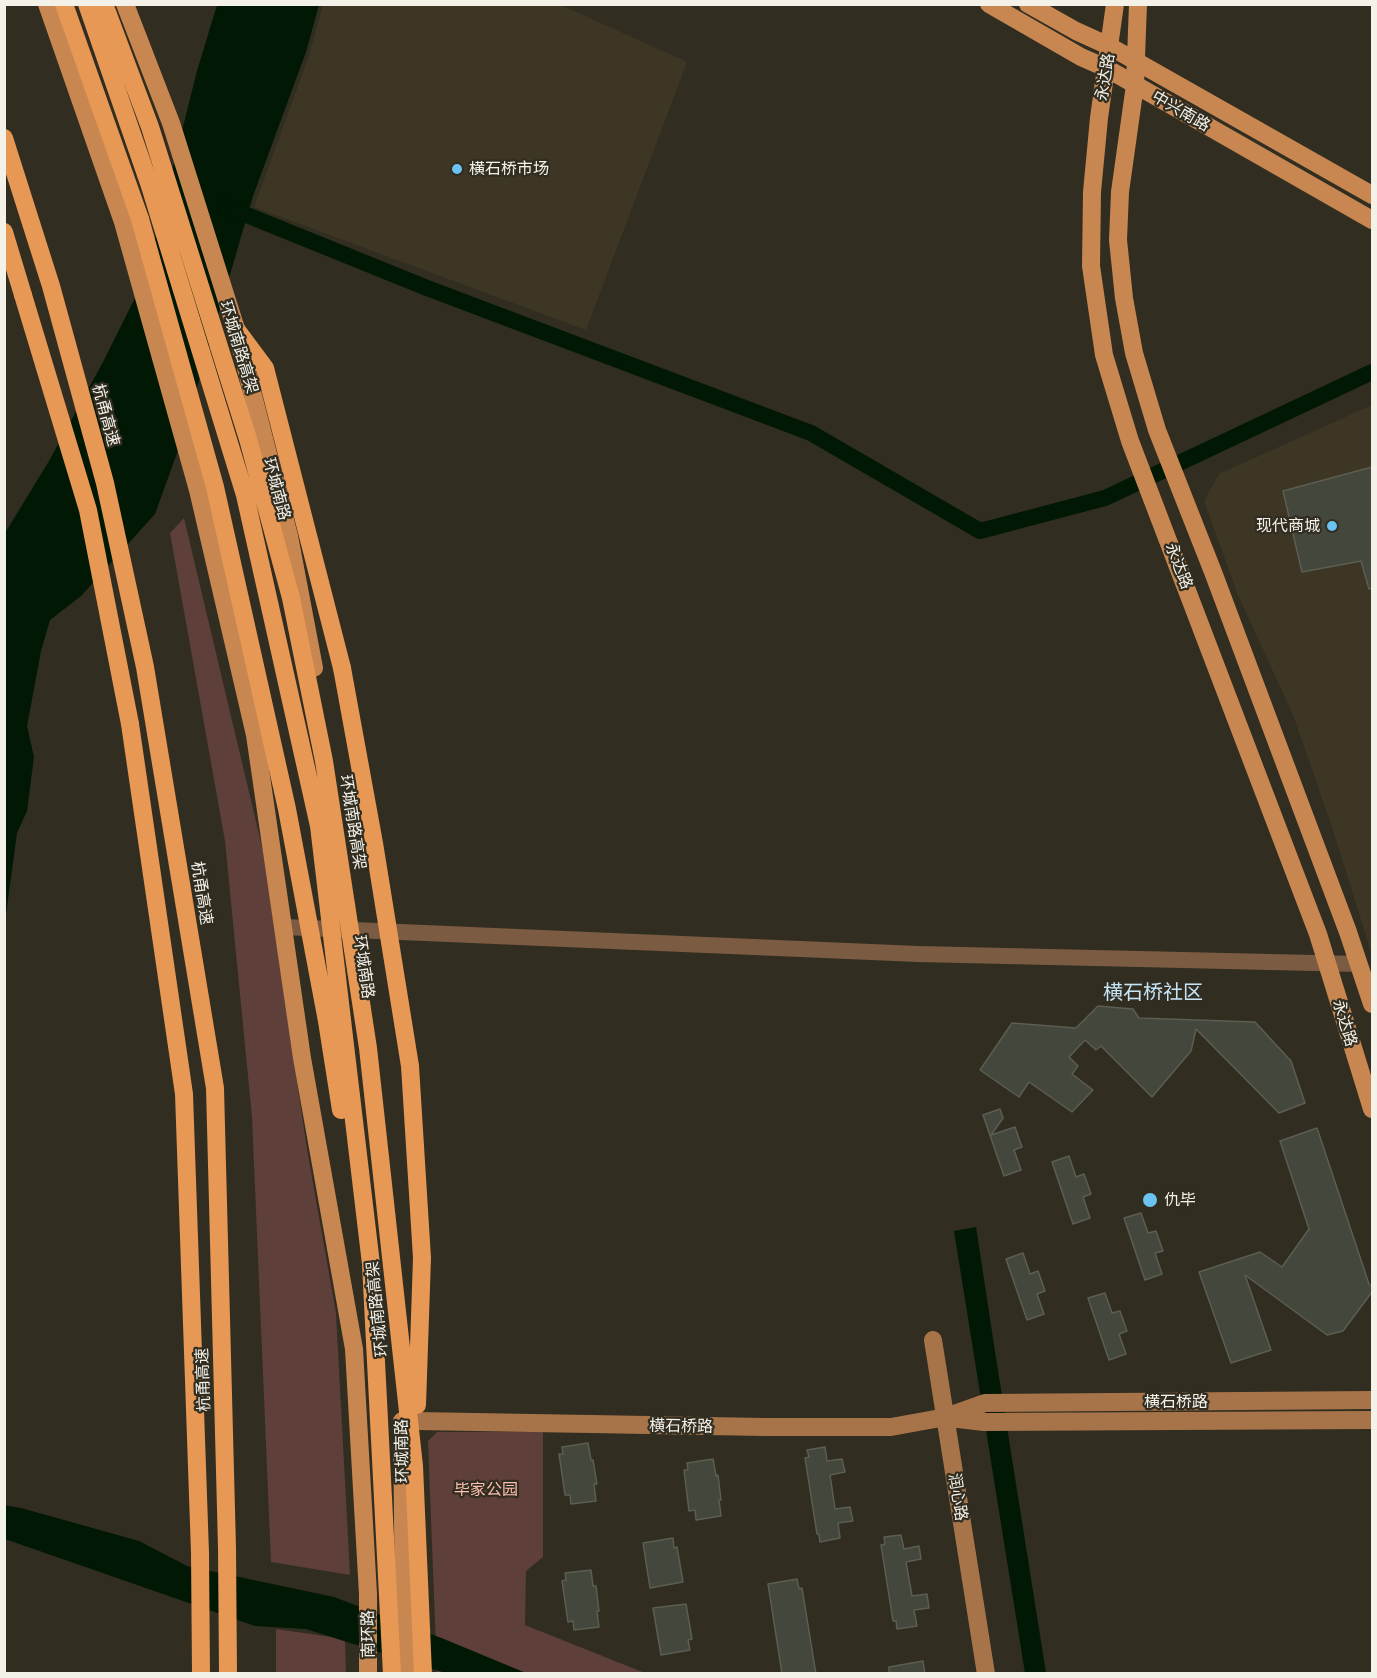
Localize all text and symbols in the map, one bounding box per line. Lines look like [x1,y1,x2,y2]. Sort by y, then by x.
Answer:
street label: 永达路 [1092,52,1118,102]
street label: 中兴南路 [1148,87,1214,135]
place label: 横石桥市场 [469,159,549,179]
marker: 横石桥市场 [450,162,464,176]
street label: 环城南路高架 [216,298,262,396]
street label: 杭甬高速 [88,382,124,448]
street label: 环城南路 [259,456,295,522]
place label: 现代商城 [1256,516,1320,536]
marker: 现代商城 [1325,519,1339,533]
street label: 永达路 [1161,540,1197,592]
street label: 环城南路高架 [336,773,370,871]
street label: 杭甬高速 [188,860,216,926]
street label: 环城南路 [350,934,378,1000]
district label: 横石桥社区 [1103,980,1203,1004]
street label: 永达路 [1329,997,1361,1049]
place label: 仇毕 [1164,1190,1196,1210]
marker: 仇毕 [1141,1191,1159,1209]
street label: 环城南路高架 [362,1260,392,1358]
street label: 杭甬高速 [192,1348,214,1412]
street label: 横石桥路 [1144,1392,1208,1412]
street label: 横石桥路 [649,1416,713,1436]
street label: 环城南路 [392,1419,412,1483]
street label: 润心路 [945,1472,971,1522]
park label: 毕家公园 [454,1480,518,1500]
street label: 南环路 [358,1610,378,1658]

